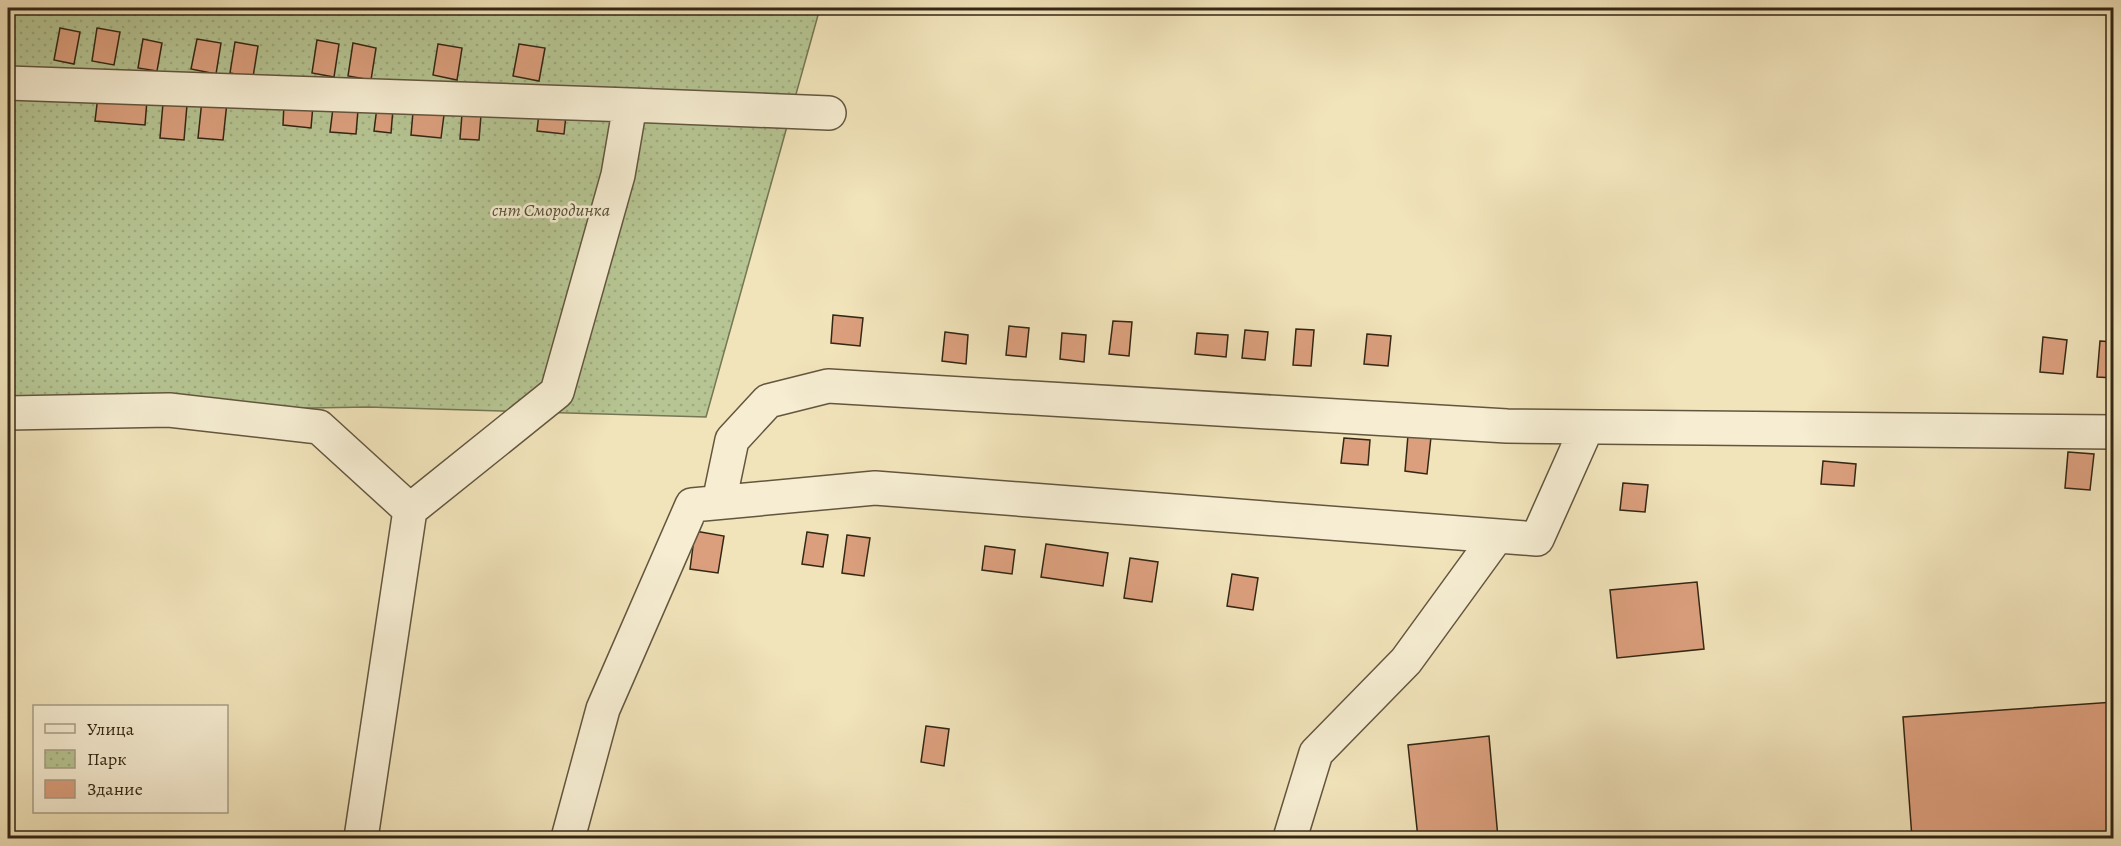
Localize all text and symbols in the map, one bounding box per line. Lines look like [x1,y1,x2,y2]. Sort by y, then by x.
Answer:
park label: снт Смородинка [492,198,610,222]
legend [33,705,228,813]
text: Улица [87,717,135,741]
text: Парк [87,747,127,771]
text: Здание [87,777,143,801]

